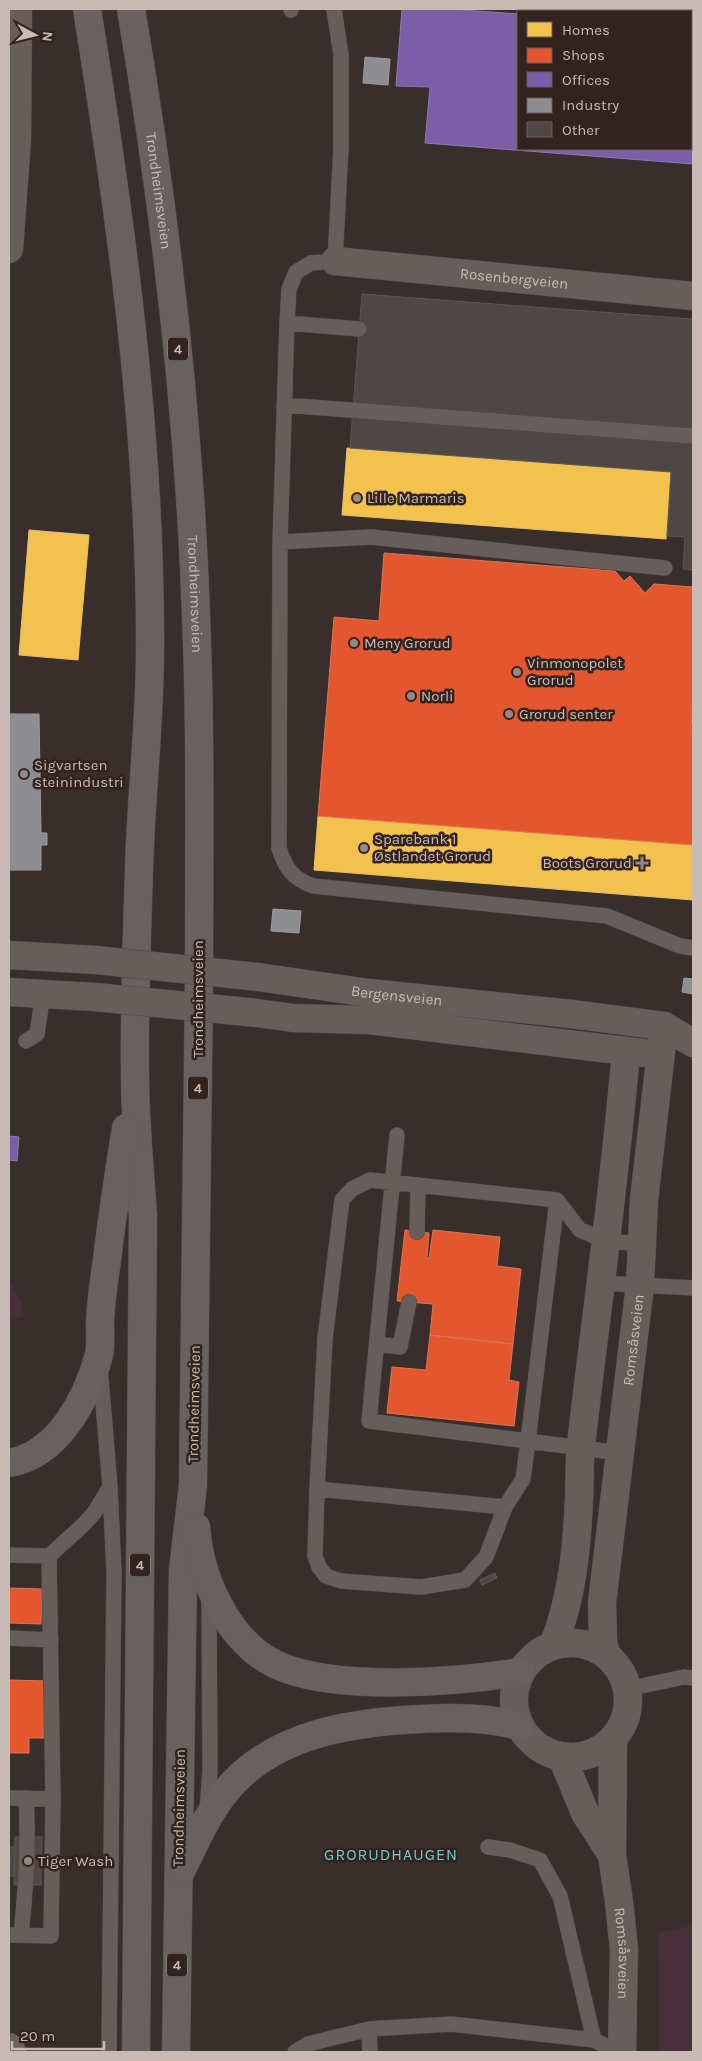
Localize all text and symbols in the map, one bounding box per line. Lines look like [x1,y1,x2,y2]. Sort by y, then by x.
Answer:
north arrow [10,10,60,60]
legend [517,10,692,150]
text: Homes [562,21,610,39]
text: N [38,31,56,43]
text: Shops [562,46,605,64]
text: Offices [562,71,610,89]
text: Industry [562,96,619,114]
text: Other [562,121,600,139]
street label: Trondheimsveien [142,131,175,250]
street label: Rosenbergveien [459,264,569,293]
road number: 4 [168,338,188,360]
place label: Lille Marmaris [367,489,465,507]
marker: Lille Marmaris [351,492,363,504]
street label: Trondheimsveien [183,535,206,653]
place label: Meny Grorud [364,634,451,652]
marker: Meny Grorud [348,637,360,649]
place label: Vinmonopolet Grorud [527,654,623,689]
marker: Vinmonopolet Grorud [511,666,523,678]
place label: Norli [421,687,454,705]
marker: Norli [405,690,417,702]
place label: Grorud senter [519,705,613,723]
marker: Grorud senter [503,708,515,720]
place label: Sigvartsen steinindustri [34,756,124,791]
marker: Sigvartsen steinindustri [18,768,30,780]
place label: Sparebank 1 Østlandet Grorud [374,830,491,865]
marker: Sparebank 1 Østlandet Grorud [358,842,370,854]
place label: Boots Grorud [543,854,632,872]
marker: Boots Grorud [636,857,648,869]
street label: Trondheimsveien [189,940,207,1058]
street label: Bergensveien [350,982,443,1010]
road number: 4 [188,1076,208,1100]
street label: Romsåsveien [619,1293,648,1387]
street label: Trondheimsveien [184,1345,204,1463]
road number: 4 [130,1554,150,1576]
street label: Trondheimsveien [169,1749,189,1867]
district label: GRORUDHAUGEN [324,1845,458,1864]
place label: Tiger Wash [38,1852,113,1870]
marker: Tiger Wash [22,1855,34,1867]
street label: Romsåsveien [611,1907,633,1999]
road number: 4 [167,1954,187,1976]
scale bar [12,2018,105,2050]
text: 20 m [20,2027,55,2045]

